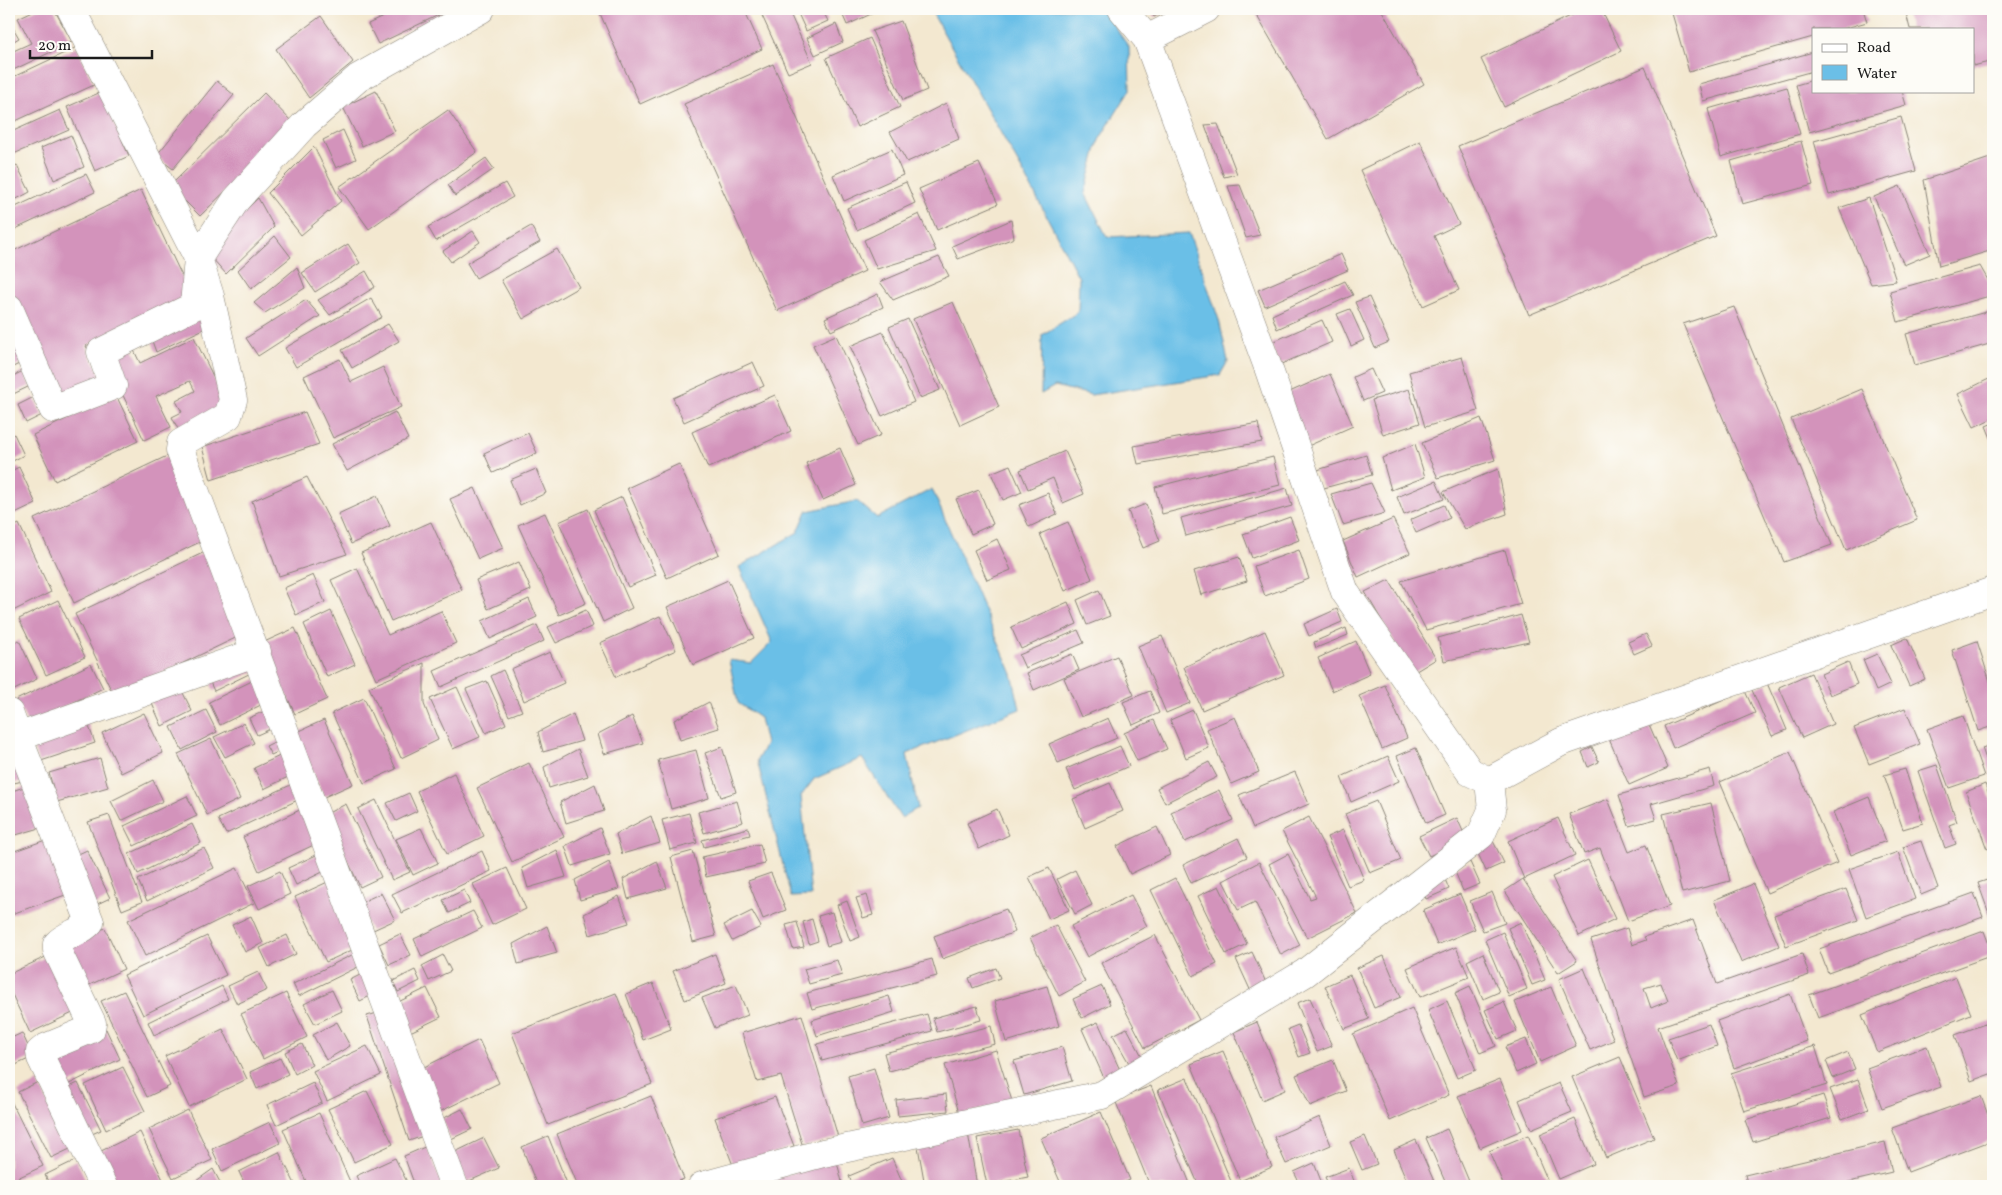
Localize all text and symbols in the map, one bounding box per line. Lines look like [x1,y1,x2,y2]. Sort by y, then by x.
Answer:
scale bar [30,28,152,60]
legend [1812,28,1974,92]
text: 20 m [38,36,71,57]
text: Road [1857,38,1891,59]
text: Water [1857,64,1897,85]

